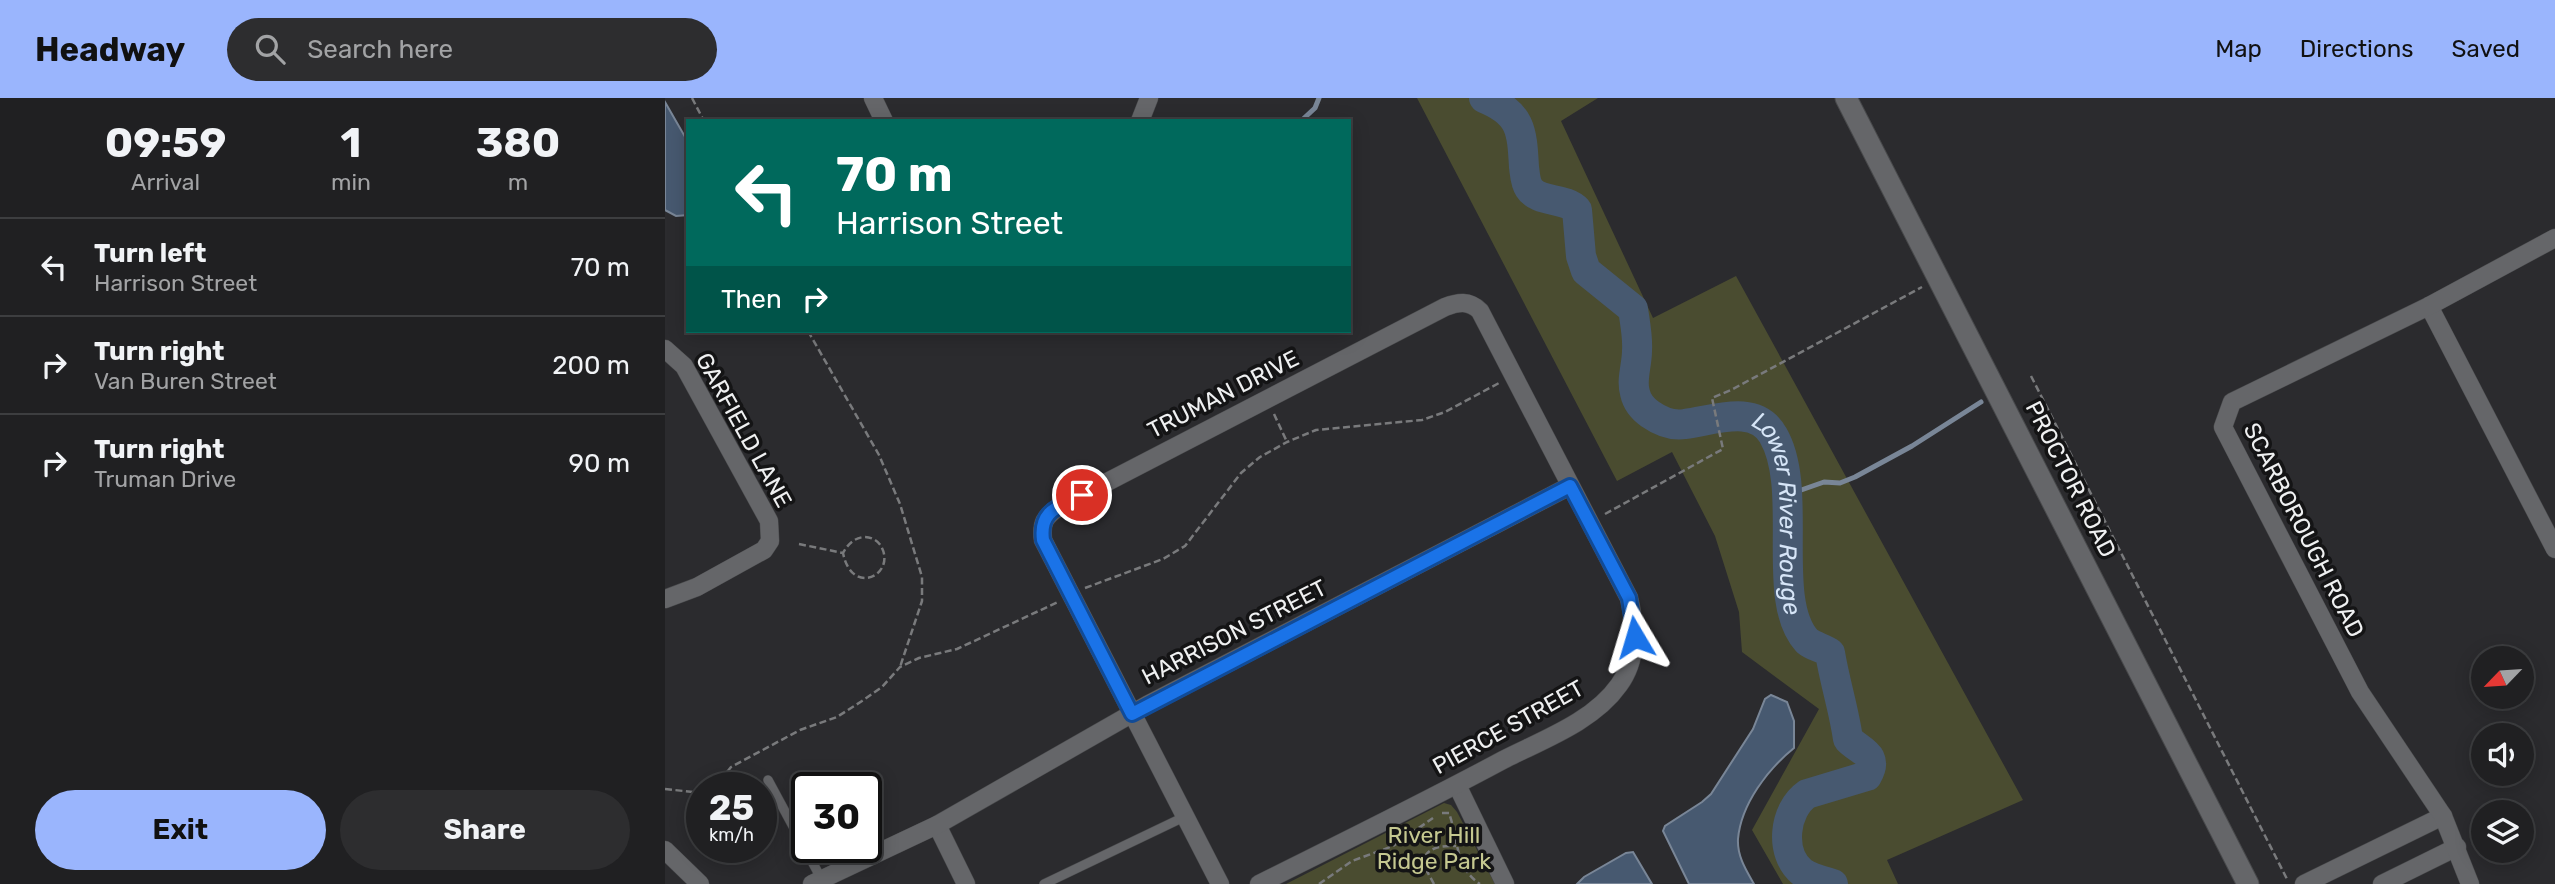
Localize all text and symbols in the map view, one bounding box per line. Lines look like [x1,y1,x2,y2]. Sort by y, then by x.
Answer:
search box [227,18,717,81]
text: Headway [35,30,185,69]
icon: search [251,30,289,68]
text: Search here [307,34,453,65]
text: Map [2215,35,2262,63]
text: Directions [2300,35,2413,63]
text: Saved [2451,35,2520,63]
text: 09:59 [105,118,226,168]
text: 1 [341,118,361,168]
text: 380 [476,118,560,168]
text: 70 m [836,145,953,203]
icon: left [721,147,812,238]
text: Arrival [131,168,200,196]
text: min [331,168,371,196]
text: m [508,168,528,196]
text: Harrison Street [836,204,1063,242]
text: Turn left [94,238,206,269]
icon: left [35,248,73,286]
text: 70 m [571,252,630,283]
text: Harrison Street [94,269,257,297]
icon: right [796,280,834,318]
text: Then [721,284,782,315]
text: Turn right [94,336,224,367]
street label: TRUMAN DRIVE [1143,344,1303,444]
icon: right [35,346,73,384]
street label: GARFIELD LANE [690,348,798,512]
text: 200 m [552,350,630,381]
text: Van Buren Street [94,367,277,395]
street label: PROCTOR ROAD [2020,396,2122,562]
water label: Lower River Rouge [1748,406,1807,618]
street label: SCARBOROUGH ROAD [2238,418,2370,642]
text: Turn right [94,434,224,465]
icon: right [35,444,73,482]
text: 90 m [569,448,630,479]
text: Truman Drive [94,465,236,493]
pin [1052,465,1112,525]
icon: arrive [1063,476,1101,514]
street label: HARRISON STREET [1137,573,1331,691]
position arrow [1598,600,1672,674]
north arrow [2471,646,2534,709]
map controls [2471,646,2534,863]
street label: PIERCE STREET [1427,674,1589,780]
button: sound [2471,723,2534,786]
speed limit sign: 30 [791,772,882,863]
text: 25 [709,787,754,829]
button: Exit [35,790,326,870]
button: Share [340,790,630,870]
button: layers [2471,800,2534,863]
park label: River Hill Ridge Park [1377,821,1491,875]
text: km/h [709,824,754,846]

